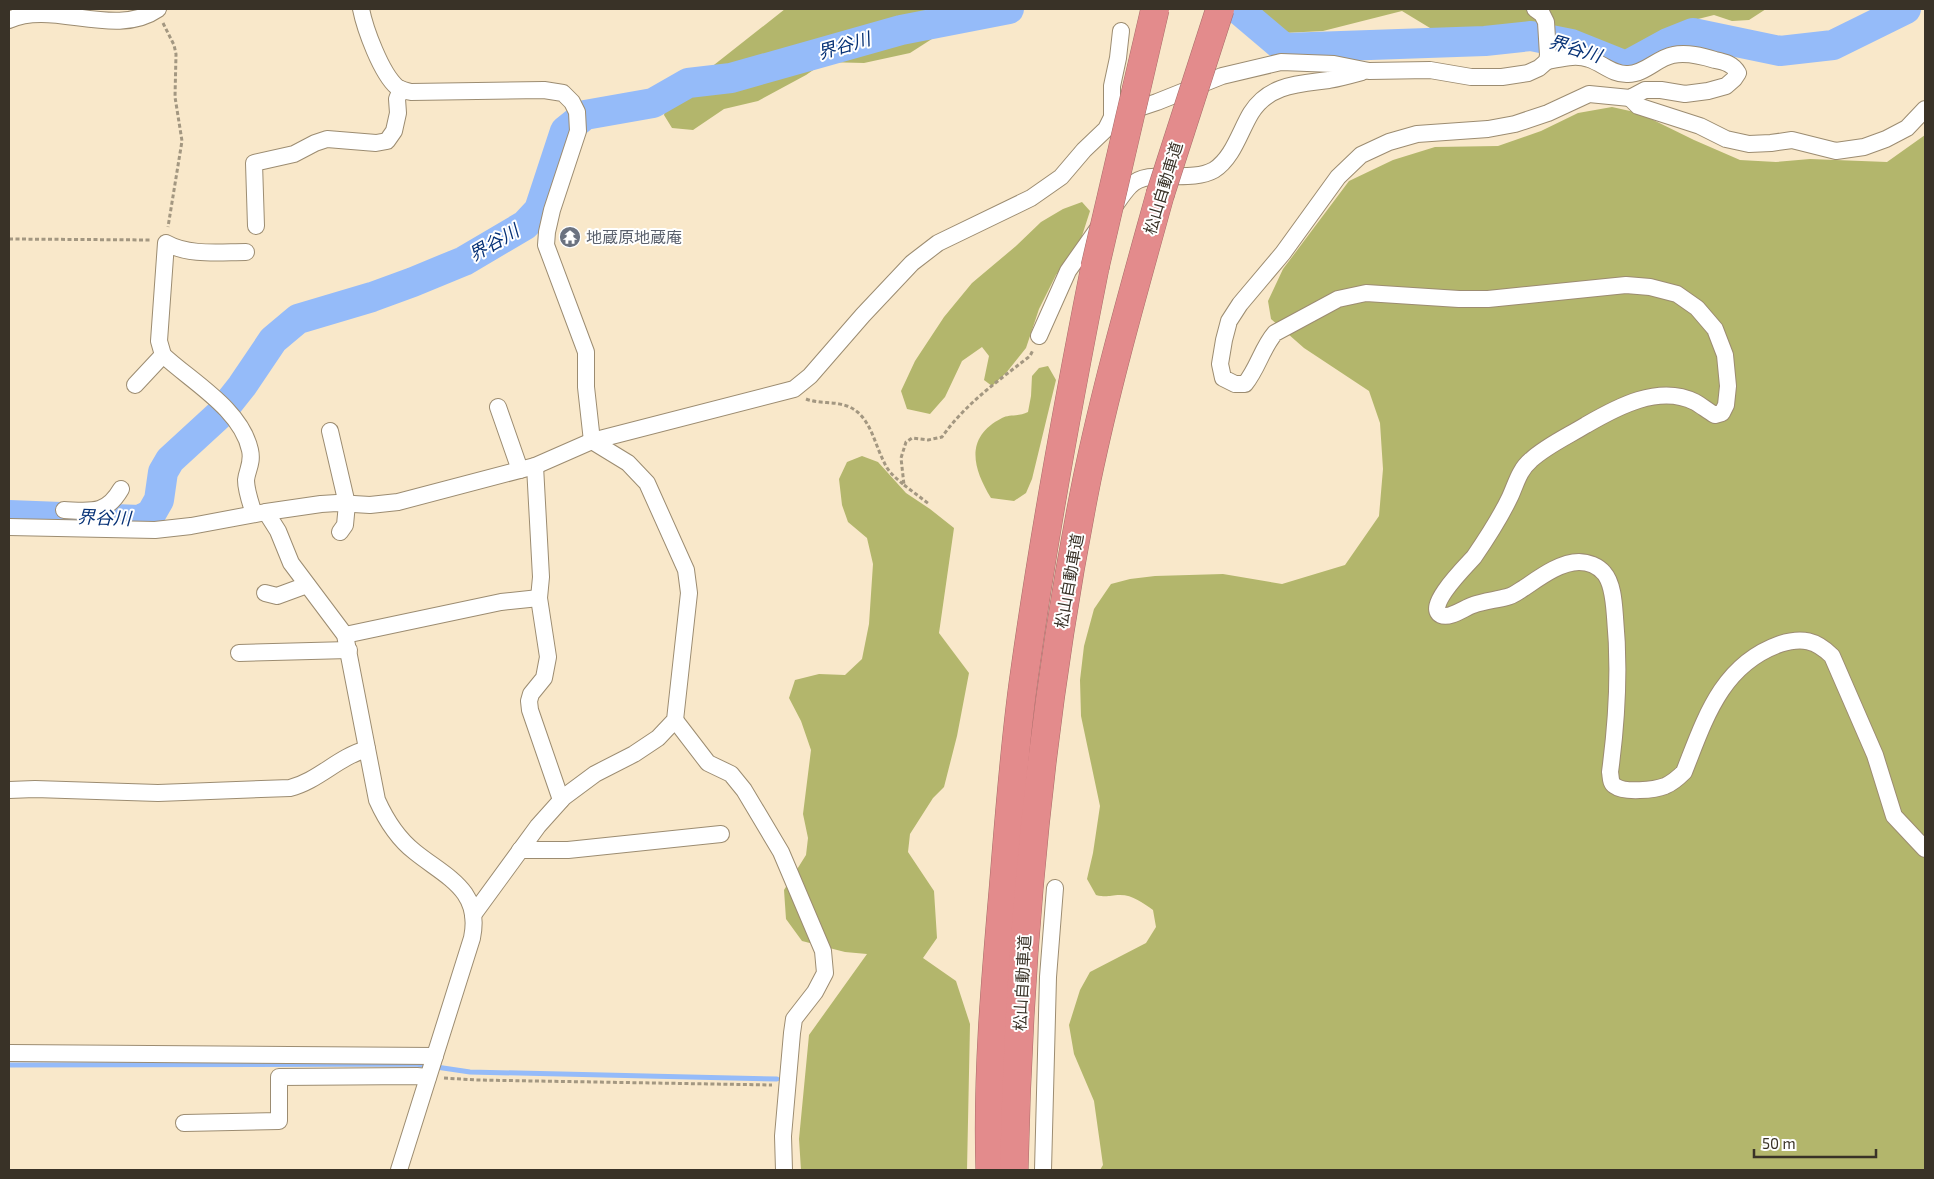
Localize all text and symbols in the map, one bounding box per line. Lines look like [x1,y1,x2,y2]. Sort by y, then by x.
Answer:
water label: 界谷川 [815,26,875,63]
water label: 界谷川 [1546,30,1606,67]
street label: 松山自動車道 [1139,139,1186,237]
water label: 界谷川 [465,218,524,265]
temple icon: 地蔵原地蔵庵 [558,225,582,249]
place label: 地蔵原地蔵庵 [586,227,682,246]
water label: 界谷川 [77,505,133,529]
street label: 松山自動車道 [1051,532,1086,630]
street label: 松山自動車道 [1010,935,1034,1031]
scale bar [1754,1126,1876,1158]
text: 50 m [1762,1134,1796,1152]

